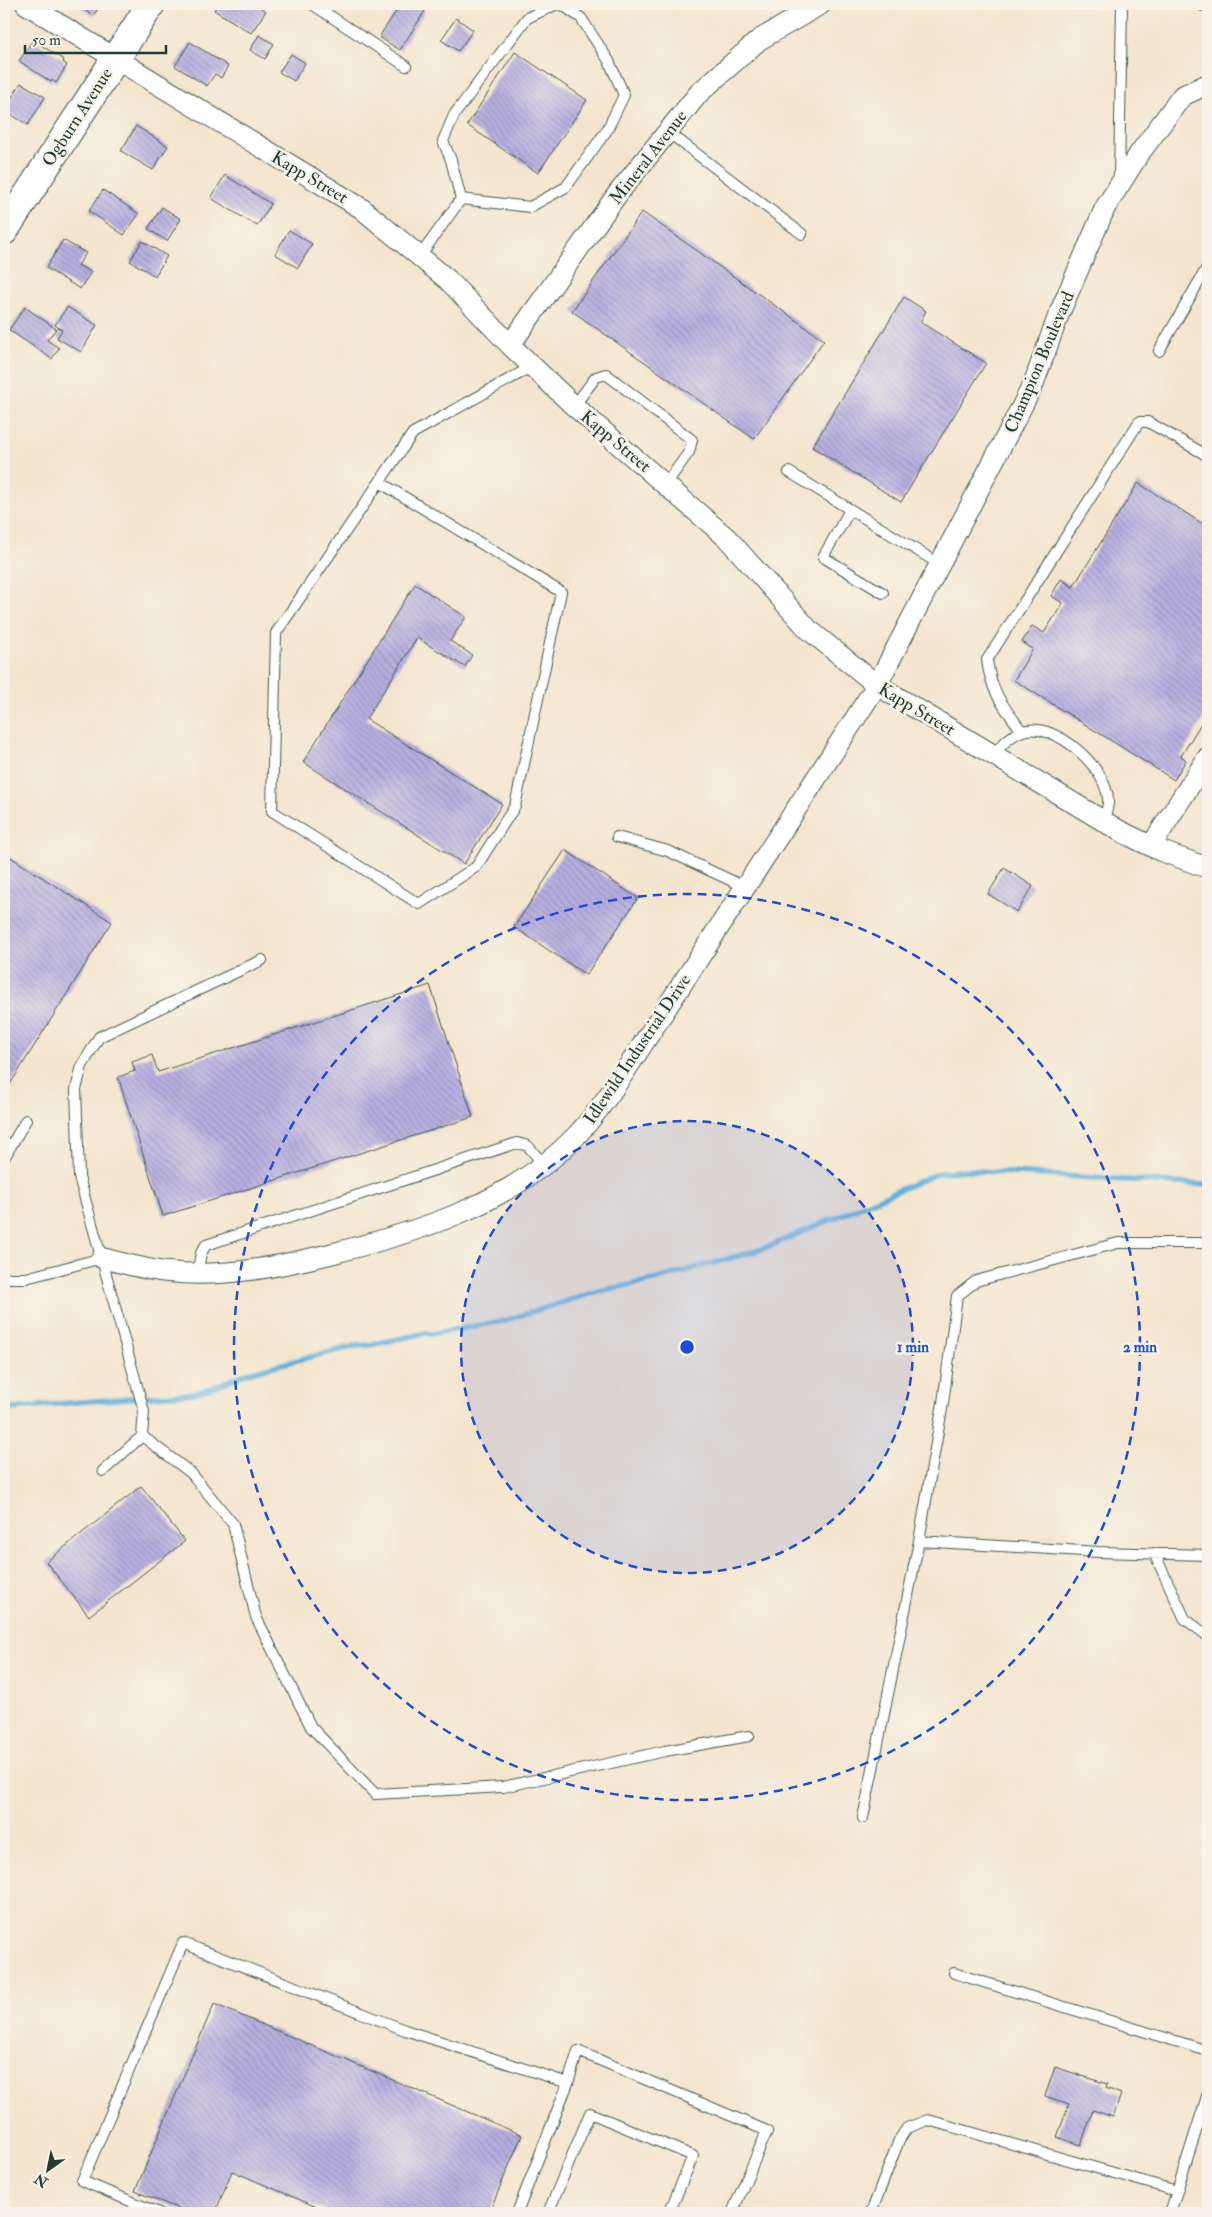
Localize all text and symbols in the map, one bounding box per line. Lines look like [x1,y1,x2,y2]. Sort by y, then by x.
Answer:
scale bar [25,22,166,54]
text: 50 m [32,31,61,50]
street label: Ogburn Avenue [37,63,118,171]
street label: Mineral Avenue [604,105,693,209]
street label: Kapp Street [267,146,352,209]
street label: Champion Boulevard [999,288,1080,437]
street label: Kapp Street [576,405,656,478]
street label: Kapp Street [874,678,959,741]
street label: Idlewild Industrial Drive [579,969,696,1129]
centre of rings [678,1338,696,1356]
text: 1 min [897,1338,929,1357]
text: 2 min [1123,1338,1157,1357]
north arrow [22,2144,72,2194]
text: N [31,2170,52,2192]

